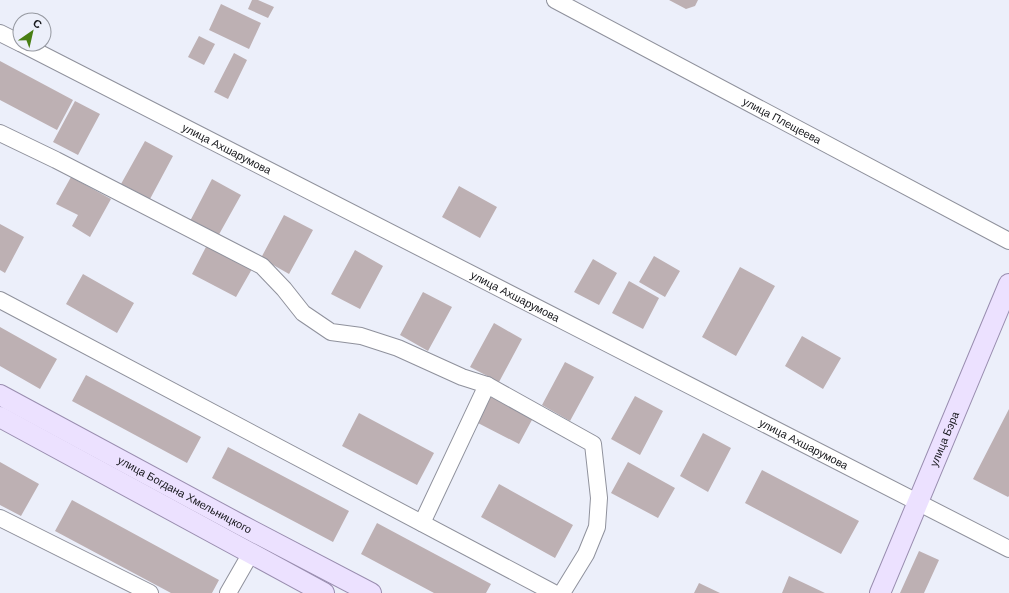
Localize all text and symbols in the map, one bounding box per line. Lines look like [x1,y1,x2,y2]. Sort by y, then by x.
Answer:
north arrow [12,12,52,52]
text: С [31,17,44,31]
street label: улица Плещеева [741,95,824,147]
street label: улица Ахшарумова [180,121,274,177]
street label: улица Ахшарумова [469,269,562,324]
street label: улица Бэра [928,409,961,468]
street label: улица Ахшарумова [757,416,851,472]
street label: улица Богдана Хмельницкого [116,454,254,536]

